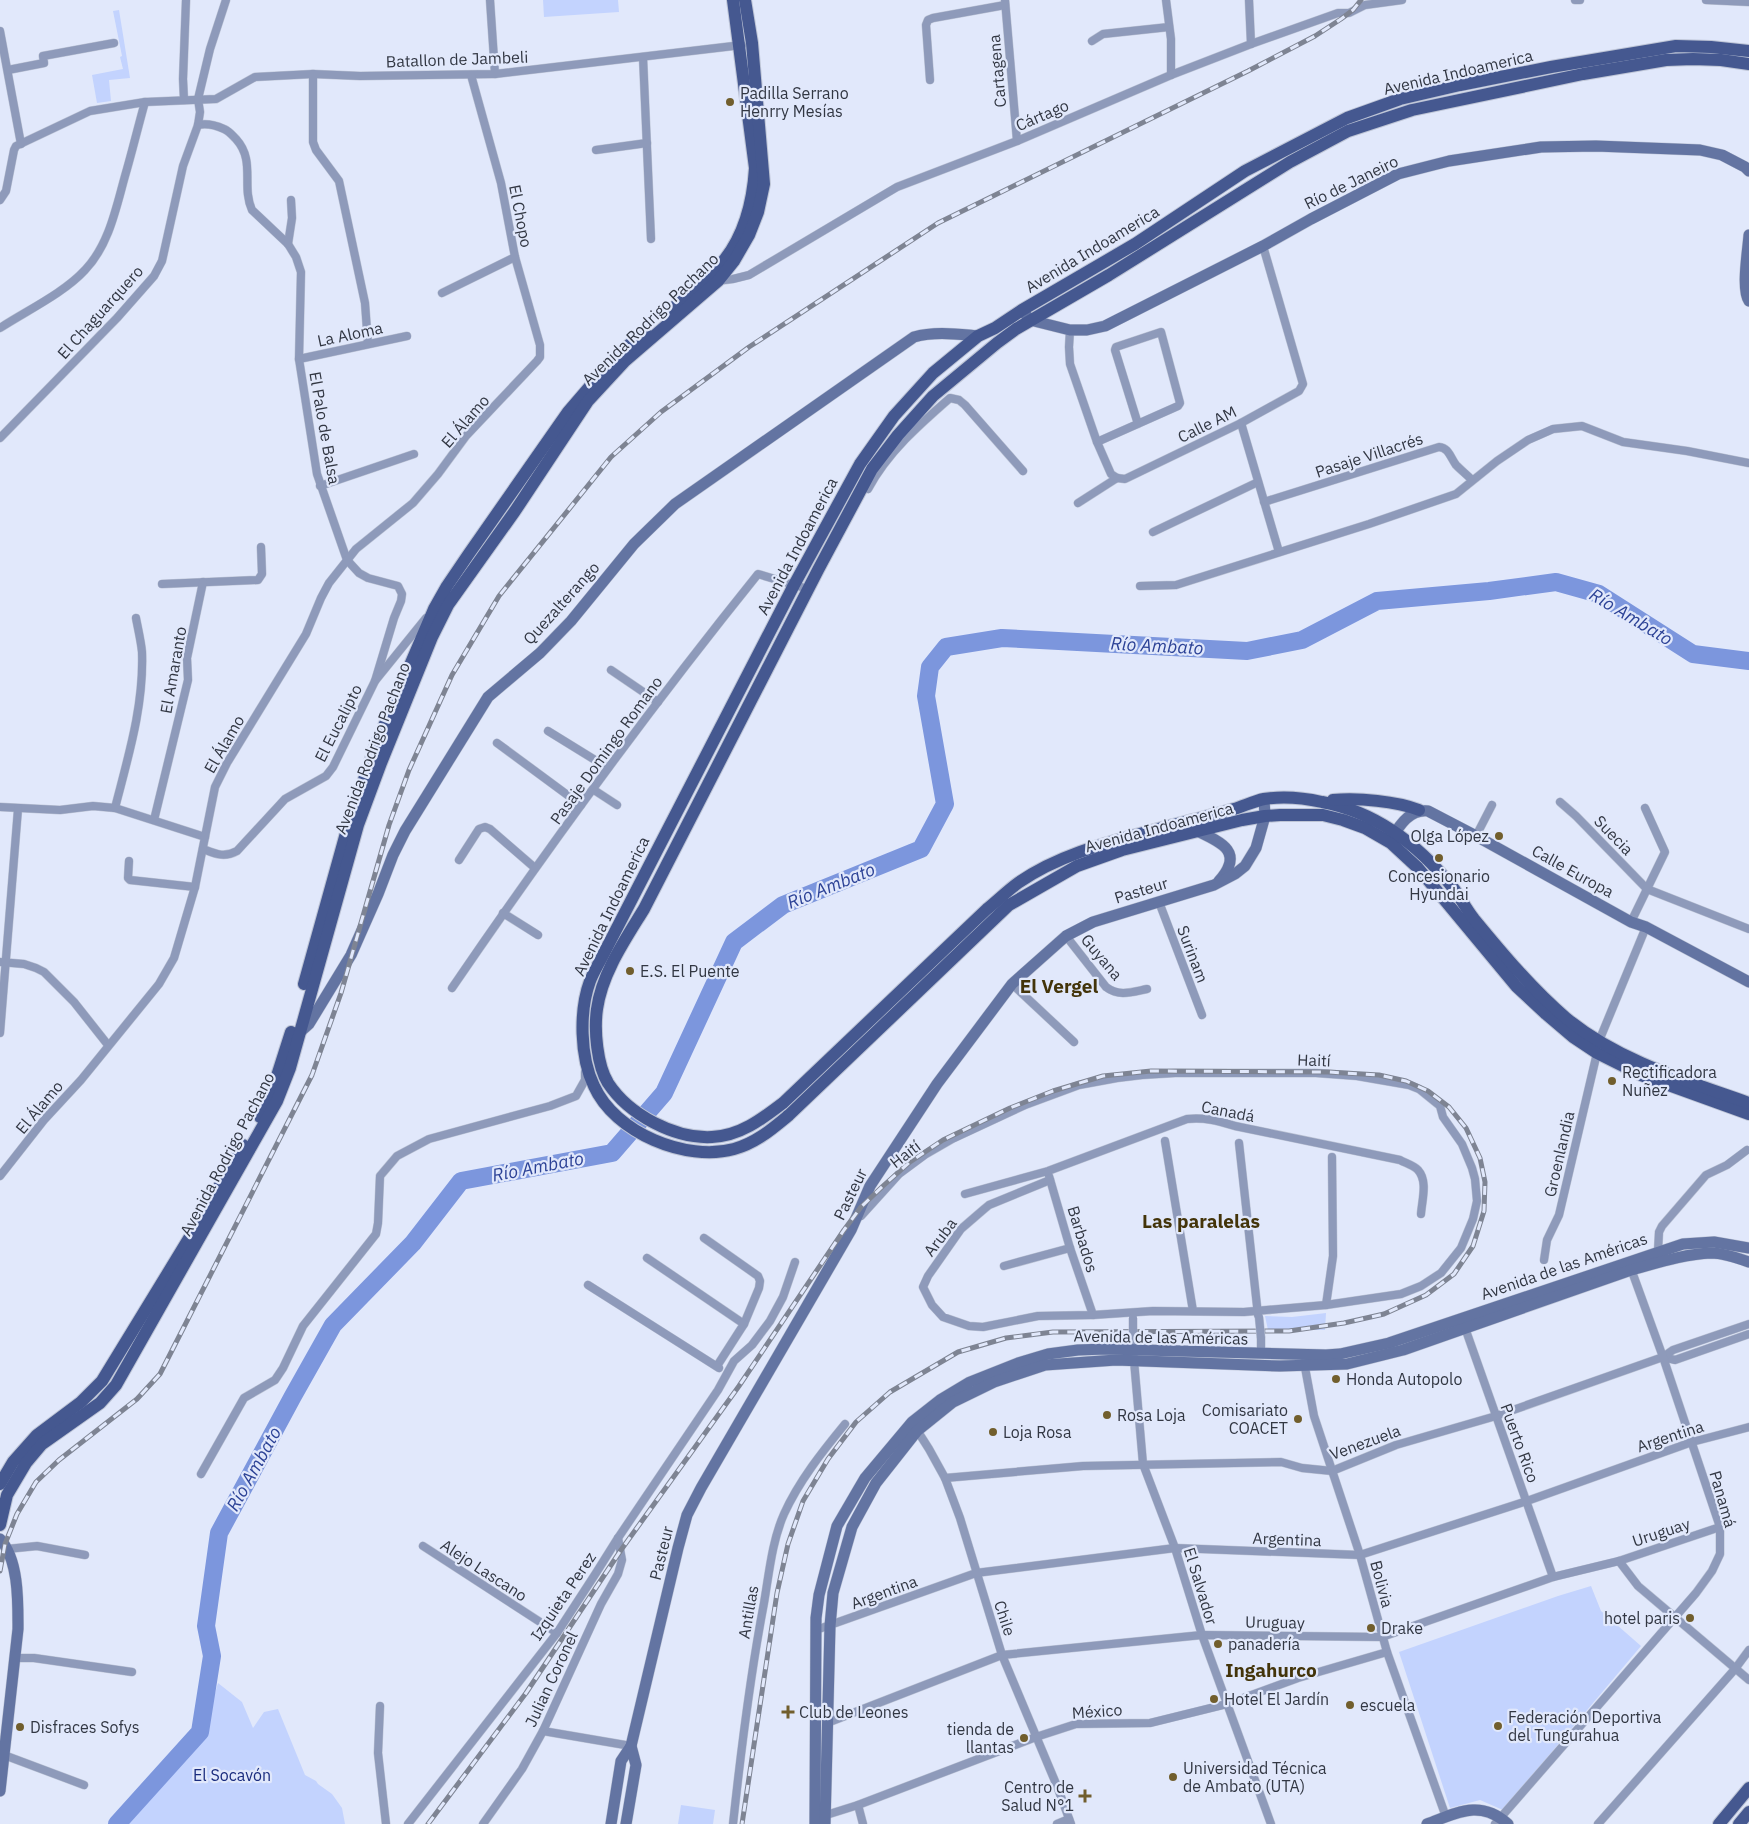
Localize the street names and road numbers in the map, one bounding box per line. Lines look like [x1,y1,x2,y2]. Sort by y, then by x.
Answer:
street label: Cartagena [984,33,1010,108]
street label: Avenida Indoamerica [1381,45,1535,99]
street label: Batallon de Jambeli [385,47,529,71]
street label: Cártago [1012,95,1072,135]
street label: Río de Janeiro [1301,151,1401,213]
street label: El Chopo [505,183,537,249]
street label: Avenida Indoamerica [1021,201,1163,297]
street label: Avenida Rodrigo Pachano [578,249,722,389]
street label: El Chaguarquero [53,261,147,363]
street label: La Aloma [315,317,385,351]
street label: El Palo de Balsa [305,370,345,486]
street label: El Álamo [436,390,493,452]
street label: Calle AM [1174,401,1240,447]
street label: Pasaje Villacrés [1313,428,1425,482]
street label: Avenida Indoamerica [752,474,842,618]
street label: Quezalterango [519,557,603,649]
street label: El Amaranto [155,625,191,715]
street label: Avenida Rodrigo Pachano [330,659,414,837]
street label: Pasaje Domingo Romano [545,672,667,828]
street label: El Eucalipto [310,681,366,765]
street label: El Álamo [199,711,249,777]
street label: Avenida Indoamerica [1083,797,1236,856]
street label: Suecia [1590,811,1638,859]
street label: Avenida Indoamerica [569,833,654,979]
street label: Calle Europa [1529,840,1618,902]
street label: Pasteur [1112,872,1170,908]
street label: Surinam [1173,922,1213,986]
street label: Guyana [1077,930,1127,985]
street label: Haití [1297,1049,1331,1071]
street label: Avenida Rodrigo Pachano [175,1069,279,1239]
street label: El Álamo [10,1076,67,1138]
street label: Canadá [1200,1096,1257,1126]
street label: Groenlandia [1539,1109,1579,1199]
street label: Haití [886,1136,924,1172]
street label: Pasteur [829,1165,871,1223]
street label: Barbados [1063,1203,1103,1275]
street label: Aruba [919,1213,961,1260]
street label: Avenida de las Américas [1478,1228,1650,1304]
street label: Avenida de las Américas [1073,1325,1249,1349]
street label: Puerto Rico [1496,1401,1544,1485]
street label: Argentina [1634,1416,1706,1456]
street label: Venezuela [1327,1420,1404,1464]
street label: Panamá [1705,1468,1741,1530]
street label: Uruguay [1630,1513,1693,1551]
street label: Pasteur [645,1524,677,1582]
street label: Argentina [1252,1528,1322,1550]
street label: Alejo Lascano [437,1535,531,1605]
street label: El Salvador [1180,1545,1222,1627]
street label: Izquieta Perez [526,1548,600,1644]
street label: Bolivia [1366,1558,1398,1610]
street label: Argentina [848,1571,920,1613]
street label: Antillas [733,1584,763,1640]
street label: Chile [990,1598,1020,1638]
street label: Uruguay [1245,1611,1305,1633]
street label: Julian Coronel [520,1628,582,1730]
street label: México [1071,1699,1123,1723]

